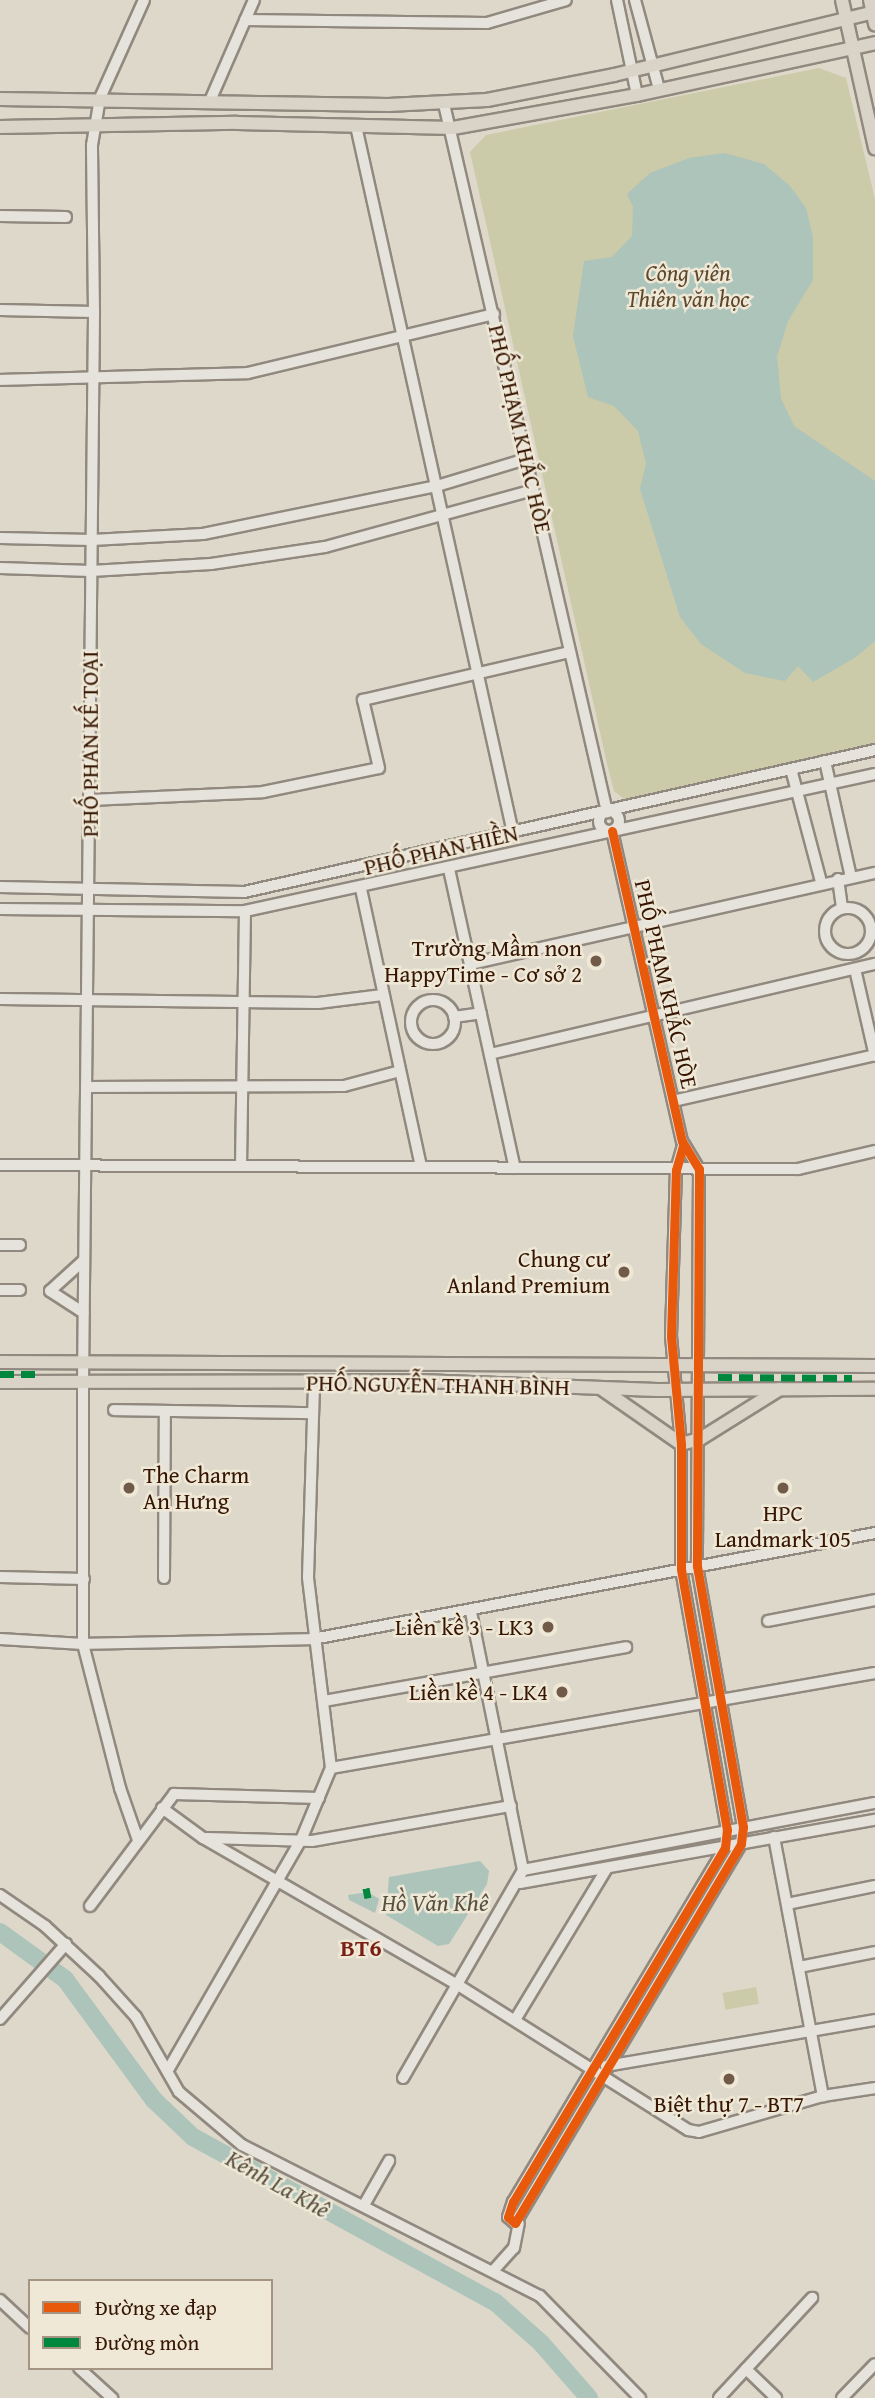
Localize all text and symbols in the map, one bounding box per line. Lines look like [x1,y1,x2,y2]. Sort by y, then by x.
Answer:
park label: Công viên Thiên văn học [626,259,750,313]
street label: PHỐ PHẠM KHẮC HÒE [483,322,557,536]
street label: PHỐ PHAN KẾ TOẠI [76,651,104,837]
street label: PHỐ PHAN HIỀN [361,819,521,881]
street label: PHỐ PHẠM KHẮC HÒE [629,877,703,1091]
place label: Trường Mầm non HappyTime - Cơ sở 2 [384,934,582,988]
marker: Trường Mầm non HappyTime - Cơ sở 2 [588,953,604,969]
place label: Chung cư Anland Premium [447,1245,610,1299]
marker: Chung cư Anland Premium [616,1264,632,1280]
street label: PHỐ NGUYỄN THANH BÌNH [306,1369,570,1401]
place label: The Charm An Hưng [143,1461,249,1515]
marker: The Charm An Hưng [121,1480,137,1496]
marker: HPC Landmark 105 [775,1480,791,1496]
place label: HPC Landmark 105 [715,1499,851,1553]
place label: Liền kề 3 - LK3 [395,1613,534,1641]
marker: Liền kề 3 - LK3 [540,1619,556,1635]
place label: Liền kề 4 - LK4 [409,1678,548,1706]
marker: Liền kề 4 - LK4 [554,1684,570,1700]
water label: Hồ Văn Khê [381,1889,489,1917]
district label: BT6 [340,1934,382,1962]
marker: Biệt thự 7 - BT7 [721,2071,737,2087]
place label: Biệt thự 7 - BT7 [654,2090,804,2118]
water label: Kênh La Khê [221,2144,335,2224]
legend [28,2279,273,2370]
text: Đường xe đạp [95,2292,217,2323]
text: Đường mòn [95,2327,199,2358]

